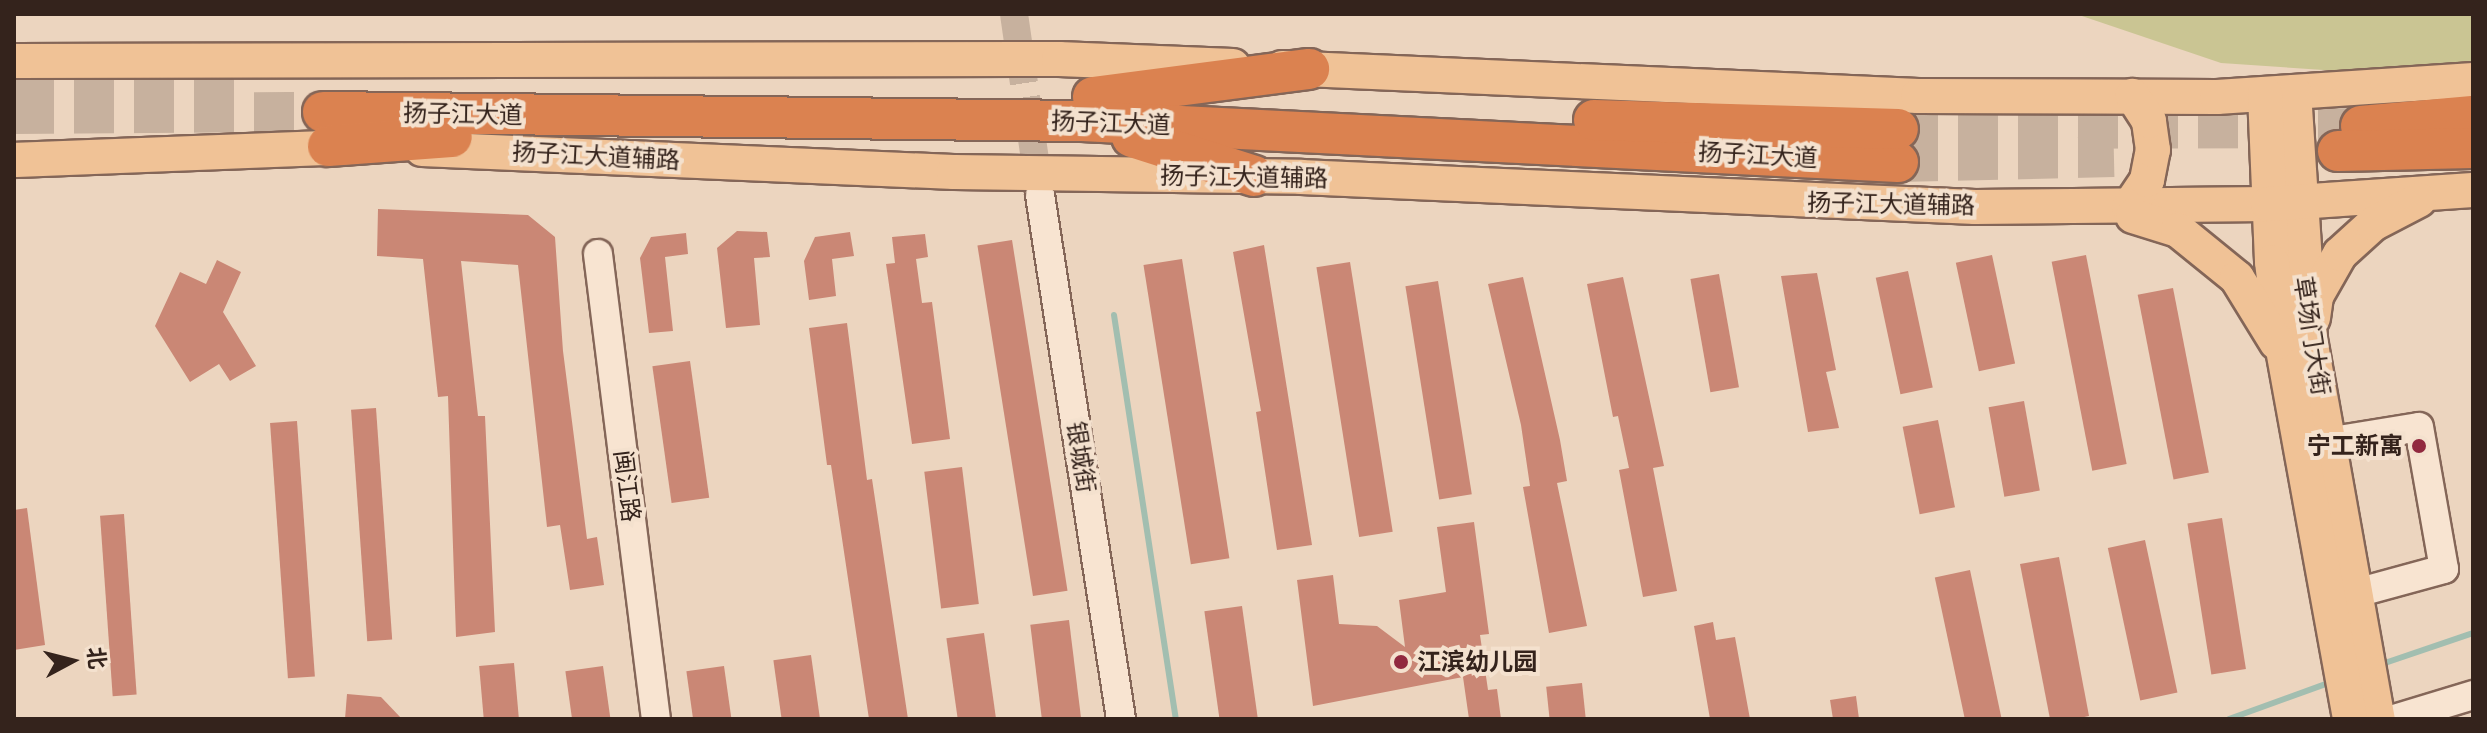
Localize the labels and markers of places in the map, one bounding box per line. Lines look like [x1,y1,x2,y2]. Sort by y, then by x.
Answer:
place label: 宁工新寓 [2307,432,2403,460]
marker: 宁工新寓 [2410,437,2428,455]
place label: 江滨幼儿园 [1417,648,1537,676]
marker: 江滨幼儿园 [1392,653,1410,671]

